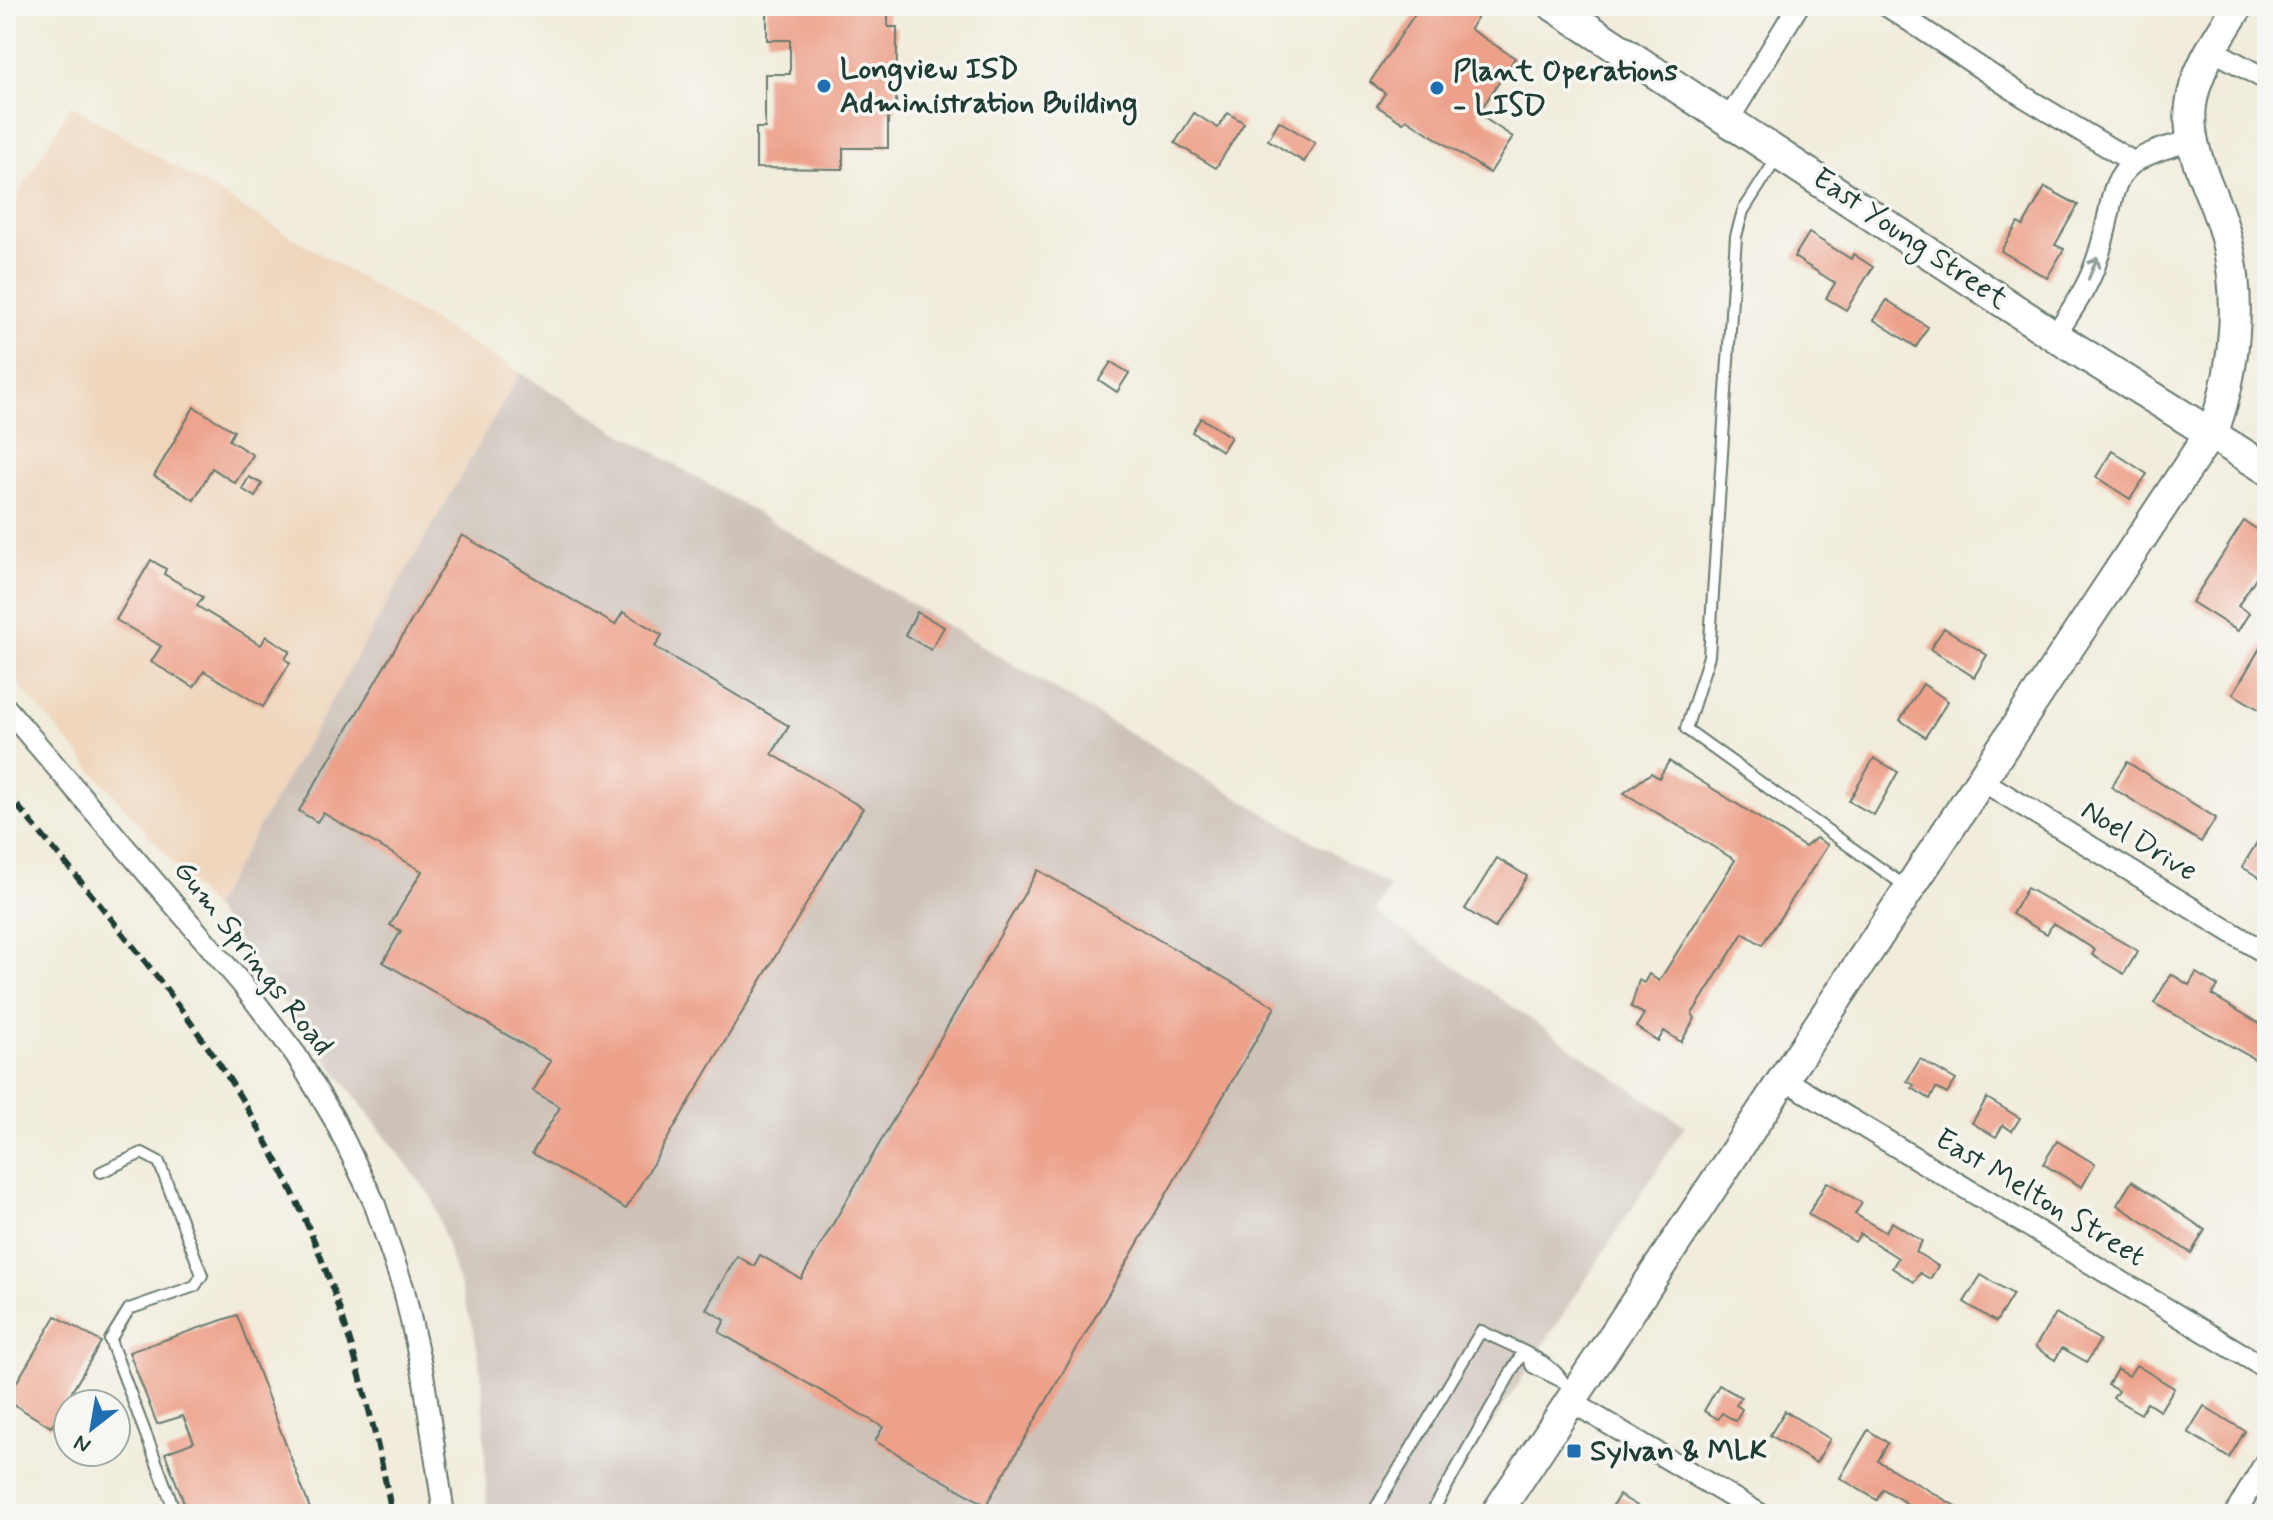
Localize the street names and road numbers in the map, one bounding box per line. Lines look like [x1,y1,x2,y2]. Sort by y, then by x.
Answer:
street label: East Young Street [1803,159,2016,321]
street label: Noel Drive [2074,791,2204,891]
street label: Gum Springs Road [164,852,342,1064]
street label: East Melton Street [1928,1120,2152,1276]

